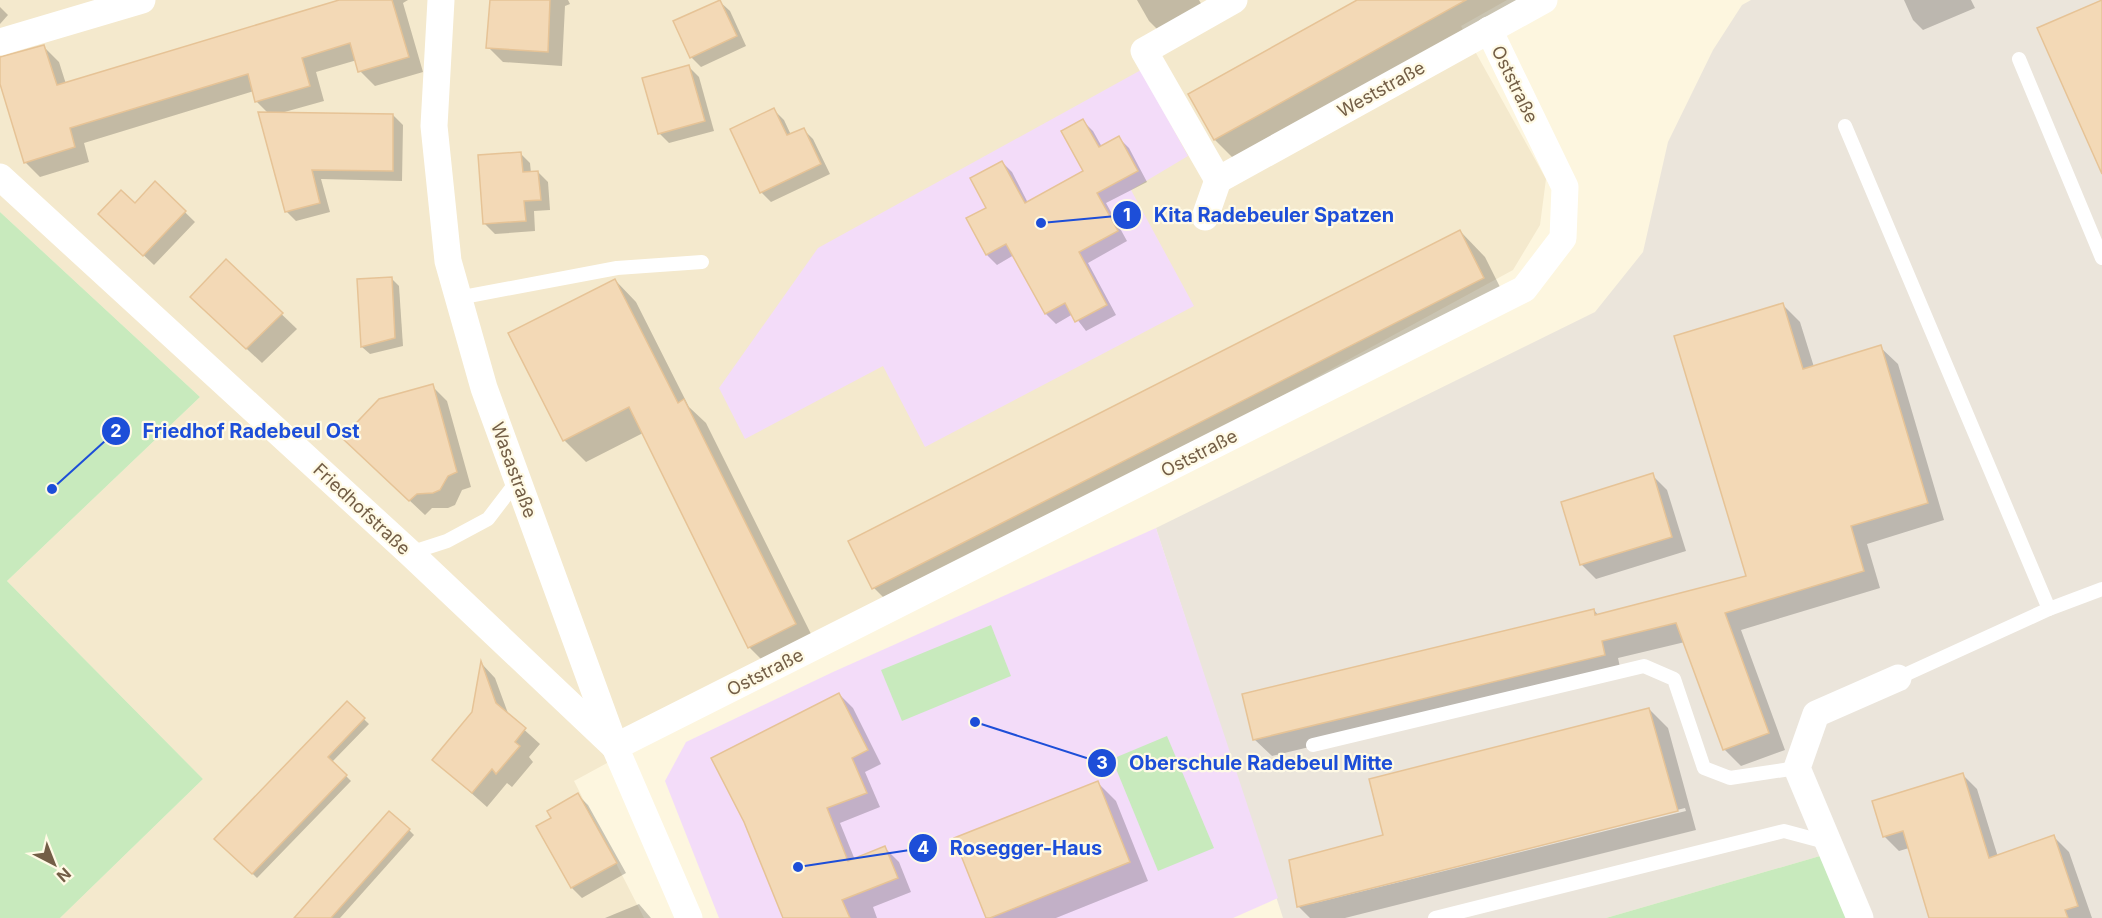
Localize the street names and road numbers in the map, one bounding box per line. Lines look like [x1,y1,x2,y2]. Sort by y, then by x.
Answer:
street label: Oststraße [1487,42,1543,126]
street label: Weststraße [1334,56,1428,122]
street label: Wasastraße [487,419,541,521]
street label: Oststraße [1157,425,1241,481]
street label: Friedhofstraße [309,459,415,559]
street label: Oststraße [723,644,807,700]

